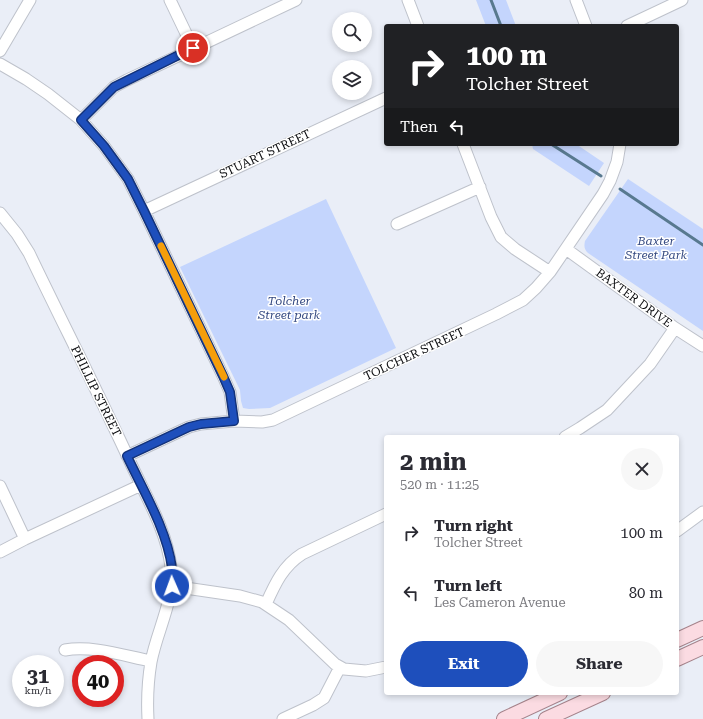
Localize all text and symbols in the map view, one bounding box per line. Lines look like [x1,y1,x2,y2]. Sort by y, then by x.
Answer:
map controls [332,12,372,100]
button: search [332,12,372,52]
pin [176,31,210,65]
icon: arrive [182,37,204,59]
text: 100 m [466,39,547,72]
icon: right [400,40,452,92]
button: layers [332,60,372,100]
text: Tolcher Street [466,73,589,94]
icon: left [446,116,468,138]
text: Then [400,118,438,136]
street label: STUART STREET [217,127,313,181]
park label: Baxter Street Park [624,234,688,262]
street label: BAXTER DRIVE [593,266,675,330]
park label: Tolcher Street park [257,294,321,322]
street label: TOLCHER STREET [361,325,467,383]
street label: PHILLIP STREET [68,343,124,439]
text: 2 min [400,448,467,476]
button: close [621,448,663,490]
text: 520 m · 11:25 [400,477,479,492]
text: Turn right [434,517,513,535]
icon: right [400,522,422,544]
text: 100 m [620,524,663,542]
text: Tolcher Street [434,535,523,550]
position arrow [151,565,193,607]
text: Turn left [434,577,502,595]
icon: left [400,582,422,604]
text: 80 m [629,584,663,602]
text: Les Cameron Avenue [434,595,566,610]
button: Exit [400,641,528,687]
button: Share [536,641,663,687]
speed limit sign: 40 [72,655,124,707]
text: 31 [27,664,49,688]
text: km/h [25,685,51,696]

